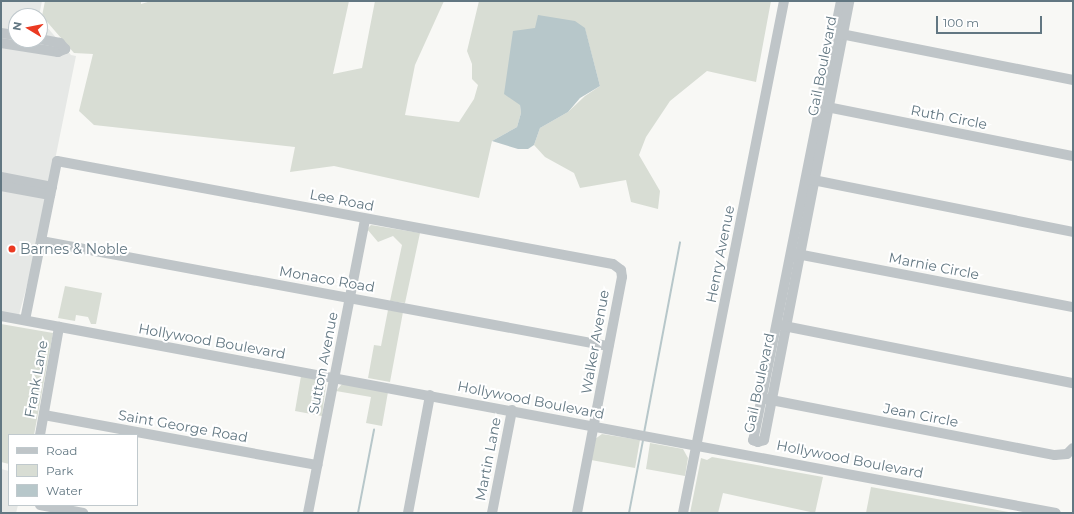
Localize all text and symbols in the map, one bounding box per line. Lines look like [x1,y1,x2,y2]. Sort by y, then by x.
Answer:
north arrow [8,8,48,48]
scale bar [938,8,1044,34]
street label: Gail Boulevard [804,15,840,117]
text: 100 m [943,15,979,30]
text: N [10,21,25,32]
street label: Ruth Circle [909,101,989,133]
street label: Lee Road [308,186,376,214]
street label: Henry Avenue [702,204,738,304]
place label: Barnes & Noble [20,241,128,257]
marker: Barnes & Noble [7,244,17,254]
street label: Marnie Circle [887,249,981,283]
street label: Monaco Road [278,262,376,296]
street label: Walker Avenue [578,289,612,395]
street label: Sutton Avenue [305,311,341,415]
street label: Hollywood Boulevard [137,320,287,362]
street label: Gail Boulevard [740,332,778,434]
street label: Frank Lane [21,339,51,419]
street label: Hollywood Boulevard [456,378,606,422]
street label: Jean Circle [882,400,960,430]
street label: Saint George Road [117,406,249,446]
street label: Martin Lane [472,416,504,502]
legend [8,434,138,506]
street label: Hollywood Boulevard [775,437,925,481]
text: Road [46,443,77,458]
text: Park [46,463,73,478]
text: Water [46,483,82,498]

